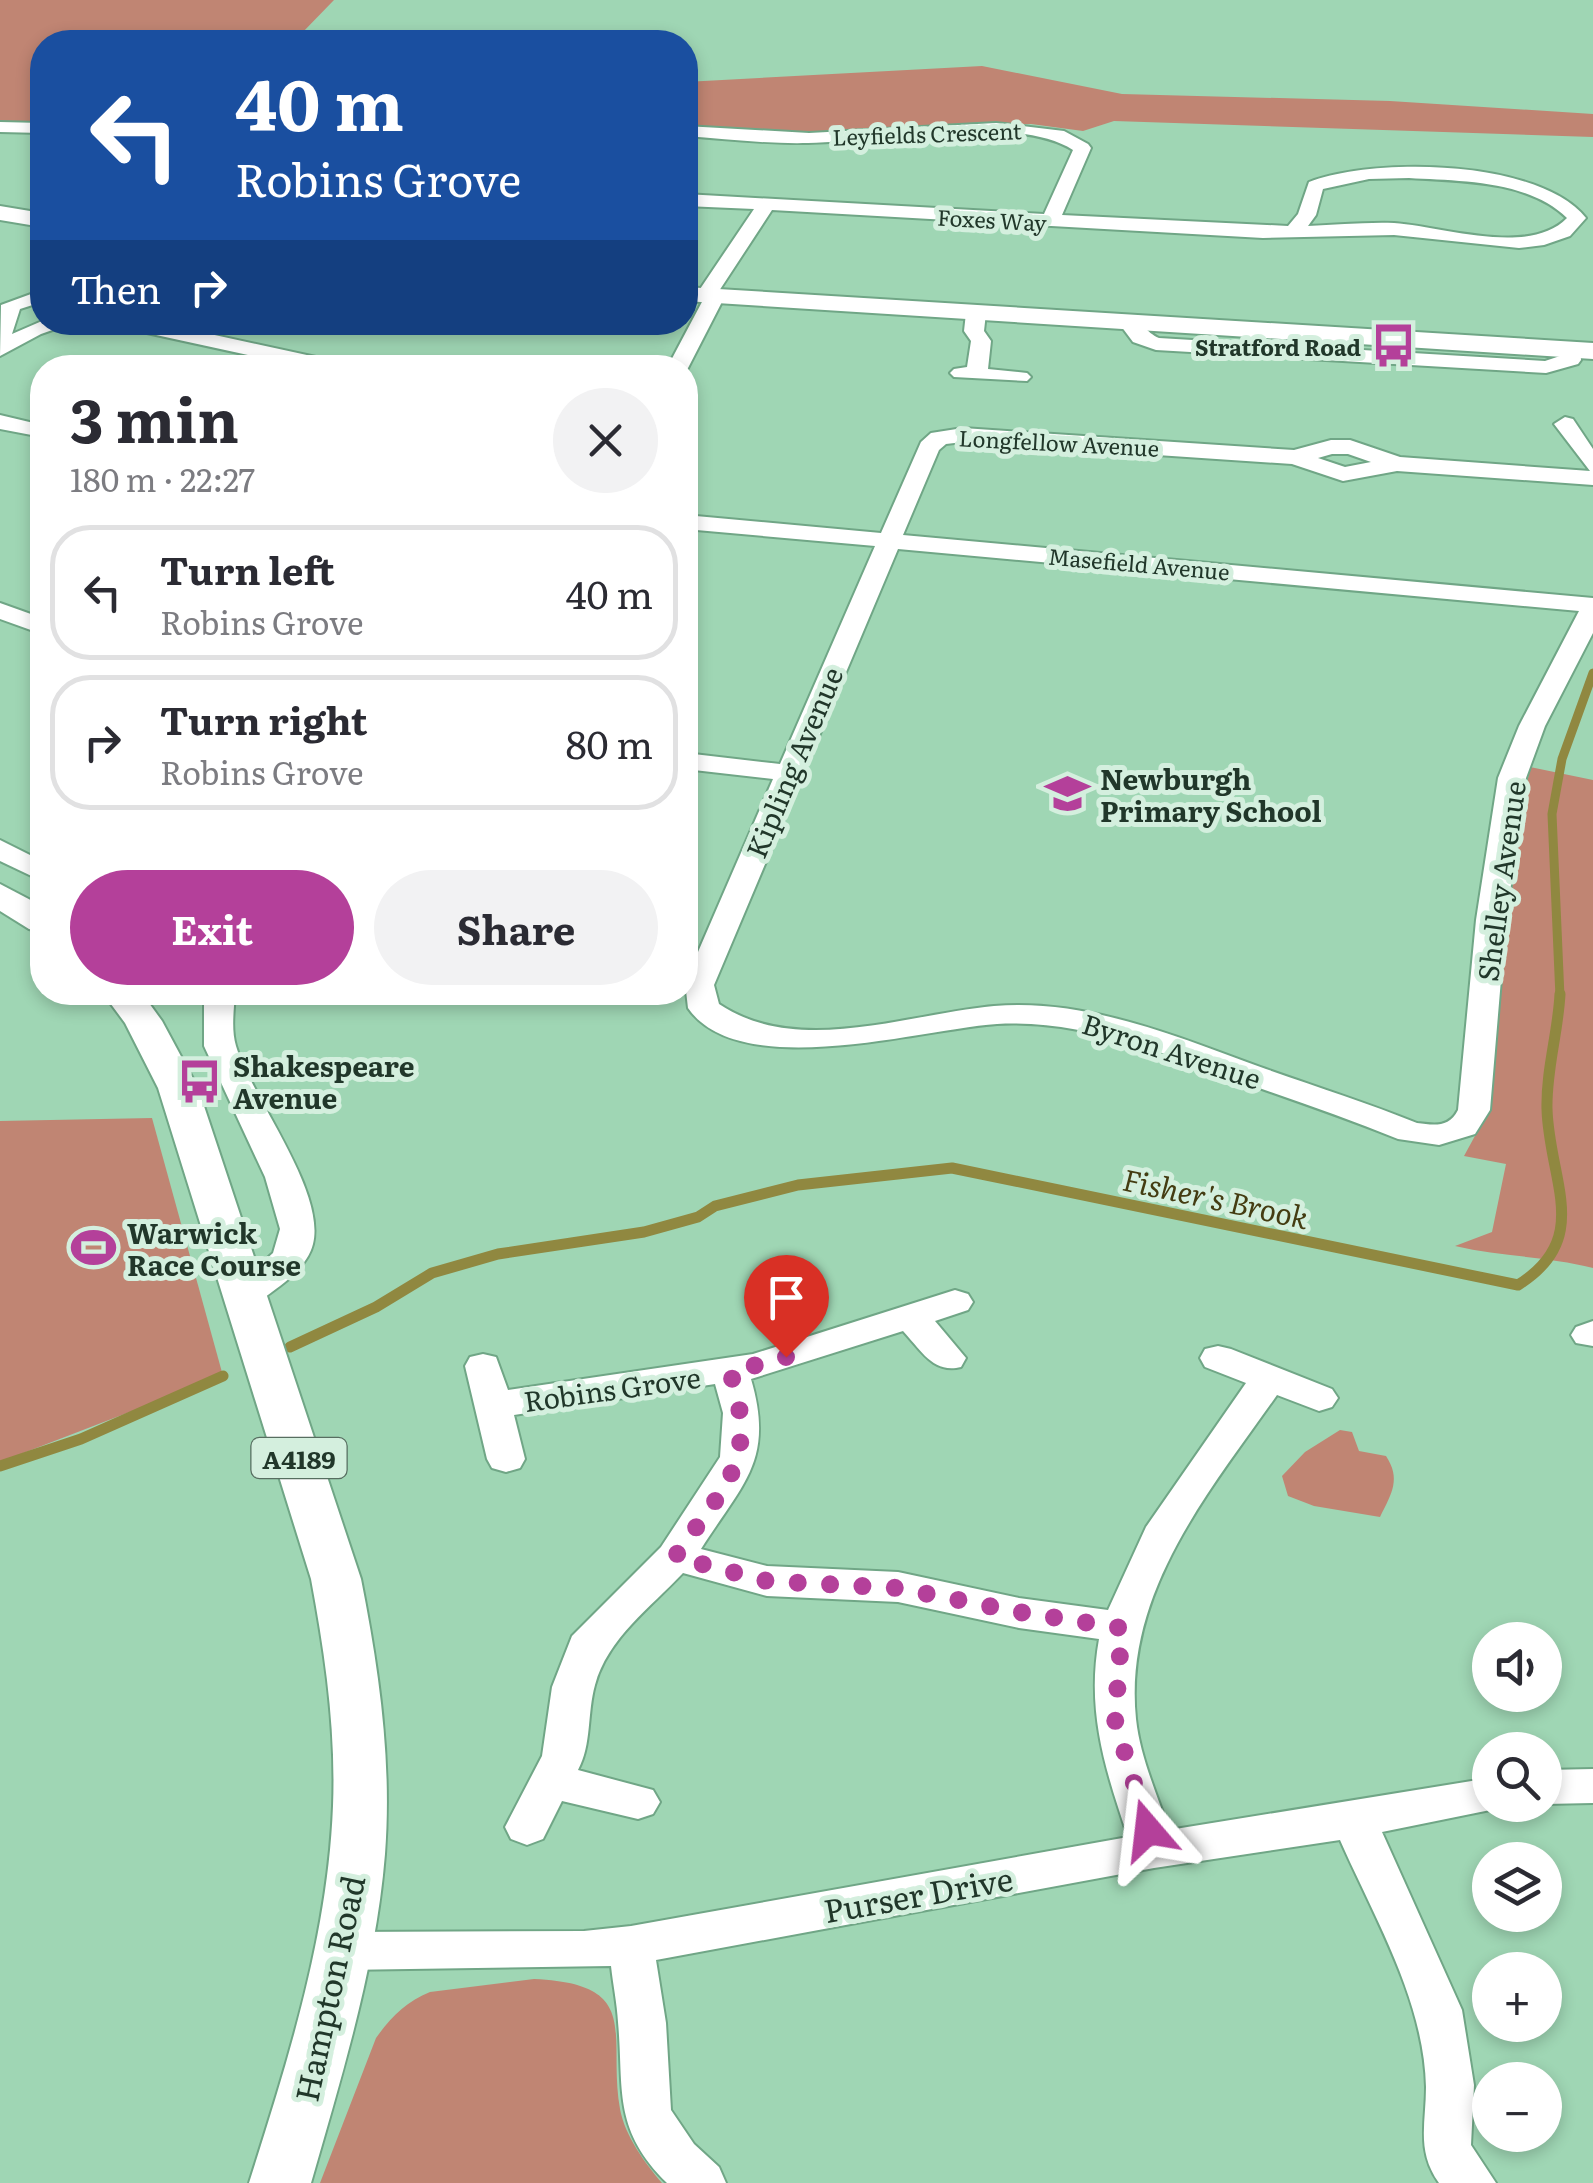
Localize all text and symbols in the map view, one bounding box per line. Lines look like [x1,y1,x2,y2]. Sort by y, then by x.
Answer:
text: 40 m [235,49,404,153]
icon: left [70,70,200,200]
street label: Leyfields Crescent [832,113,1022,153]
text: Robins Grove [235,144,521,211]
street label: Foxes Way [936,200,1048,238]
text: Then [70,259,161,316]
icon: right [181,260,236,315]
bus stop icon: Stratford Road [1370,322,1418,370]
place label: Stratford Road [1195,330,1361,363]
text: 3 min [70,372,239,461]
button: close [553,388,658,493]
street label: Longfellow Avenue [958,420,1160,464]
text: 180 m · 22:27 [70,454,255,502]
street label: Masefield Avenue [1047,539,1231,587]
text: Turn left [160,540,335,597]
text: 40 m [566,564,653,621]
icon: left [75,565,130,620]
text: Robins Grove [160,597,364,645]
street label: Kipling Avenue [734,660,852,864]
text: Turn right [160,690,367,747]
text: 80 m [566,714,653,771]
icon: right [75,715,130,770]
text: Robins Grove [160,747,364,795]
place label: Newburgh Primary School [1100,757,1322,831]
school or university icon: Newburgh Primary School [1043,770,1091,818]
street label: Shelley Avenue [1465,778,1535,984]
button: Exit [70,870,354,985]
button: Share [374,870,658,985]
street label: Byron Avenue [1077,1001,1267,1099]
place label: Shakespeare Avenue [233,1044,415,1118]
bus stop icon: Shakespeare Avenue [176,1057,224,1105]
water label: Fisher's Brook [1119,1156,1313,1238]
place label: Warwick Race Course [127,1211,301,1285]
sports icon: Warwick Race Course [70,1224,118,1272]
pin [744,1255,829,1358]
icon: arrive [759,1270,814,1325]
street label: Robins Grove [521,1355,703,1421]
road number: A4189 [252,1438,346,1478]
map controls [1472,1622,1562,2152]
button: sound [1472,1622,1562,1712]
button: search [1472,1732,1562,1822]
position arrow [1096,1778,1200,1882]
button: layers [1472,1842,1562,1932]
street label: Purser Drive [820,1853,1016,1933]
street label: Hampton Road [281,1870,375,2106]
button: + [1472,1952,1562,2042]
button: − [1472,2062,1562,2152]

